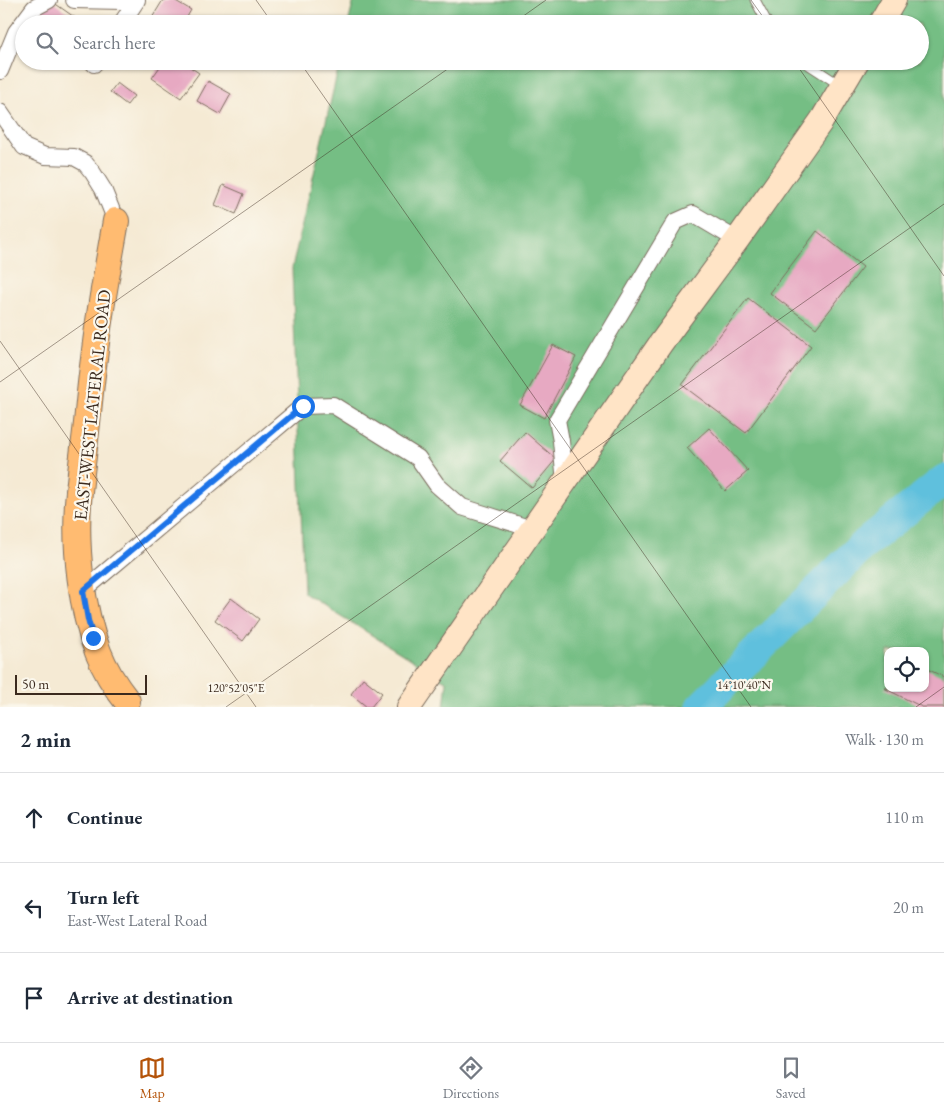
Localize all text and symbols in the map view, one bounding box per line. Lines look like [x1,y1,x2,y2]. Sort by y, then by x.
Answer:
search box [15,15,929,70]
icon: search [33,29,61,57]
text: Search here [73,30,155,55]
street label: EAST-WEST LATERAL ROAD [68,288,116,522]
route start [292,395,315,418]
route end [82,627,105,650]
map controls [884,647,929,692]
button: locate [884,647,929,692]
scale bar [15,672,148,695]
text: 50 m [22,675,49,693]
text: 14°10'40"N [717,677,771,693]
text: 120°52'05"E [208,680,265,696]
text: 2 min [20,726,71,753]
text: Walk · 130 m [845,729,924,750]
icon: ahead [20,804,48,832]
text: Continue [67,805,142,830]
text: 110 m [885,807,924,828]
text: Turn left [67,885,139,910]
icon: left [20,894,48,922]
text: 20 m [893,897,924,918]
text: East-West Lateral Road [67,910,207,931]
icon: arrive [20,984,48,1012]
text: Arrive at destination [67,985,233,1010]
tab: Map [138,1054,166,1102]
tab: Directions [443,1054,499,1102]
tab: Saved [776,1054,806,1102]

